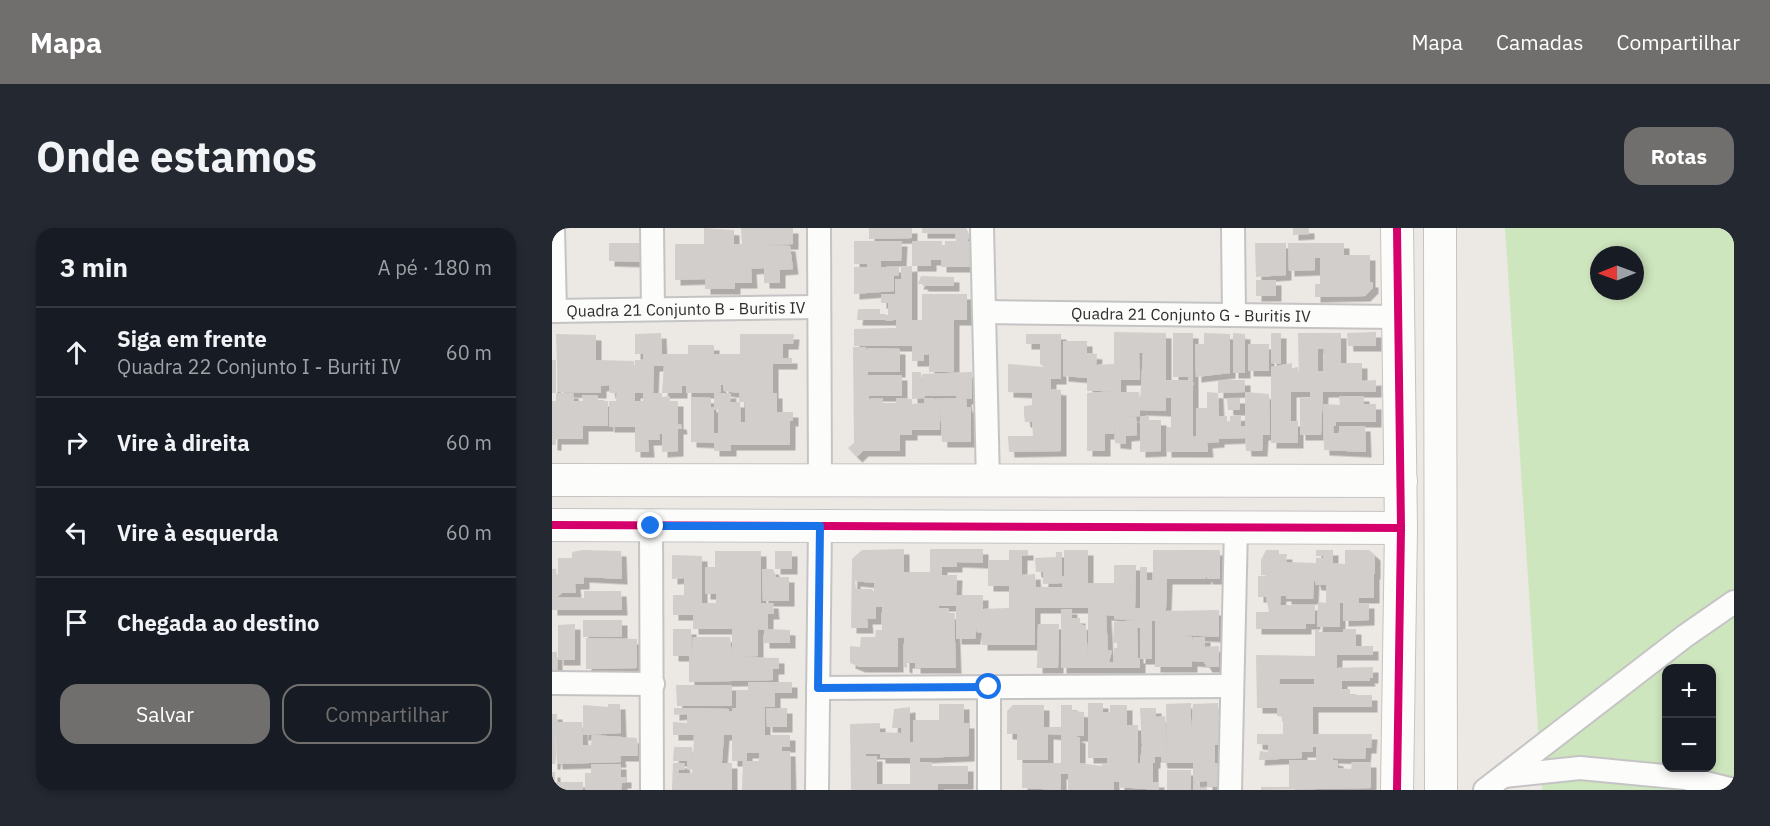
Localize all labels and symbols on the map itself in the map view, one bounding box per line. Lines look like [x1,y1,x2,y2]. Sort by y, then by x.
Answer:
north arrow [1590,246,1644,300]
street label: Quadra 21 Conjunto B - Buritis IV [566,297,806,321]
street label: Quadra 21 Conjunto G - Buritis IV [1071,303,1311,326]
route end [637,512,663,538]
route start [975,673,1001,699]

